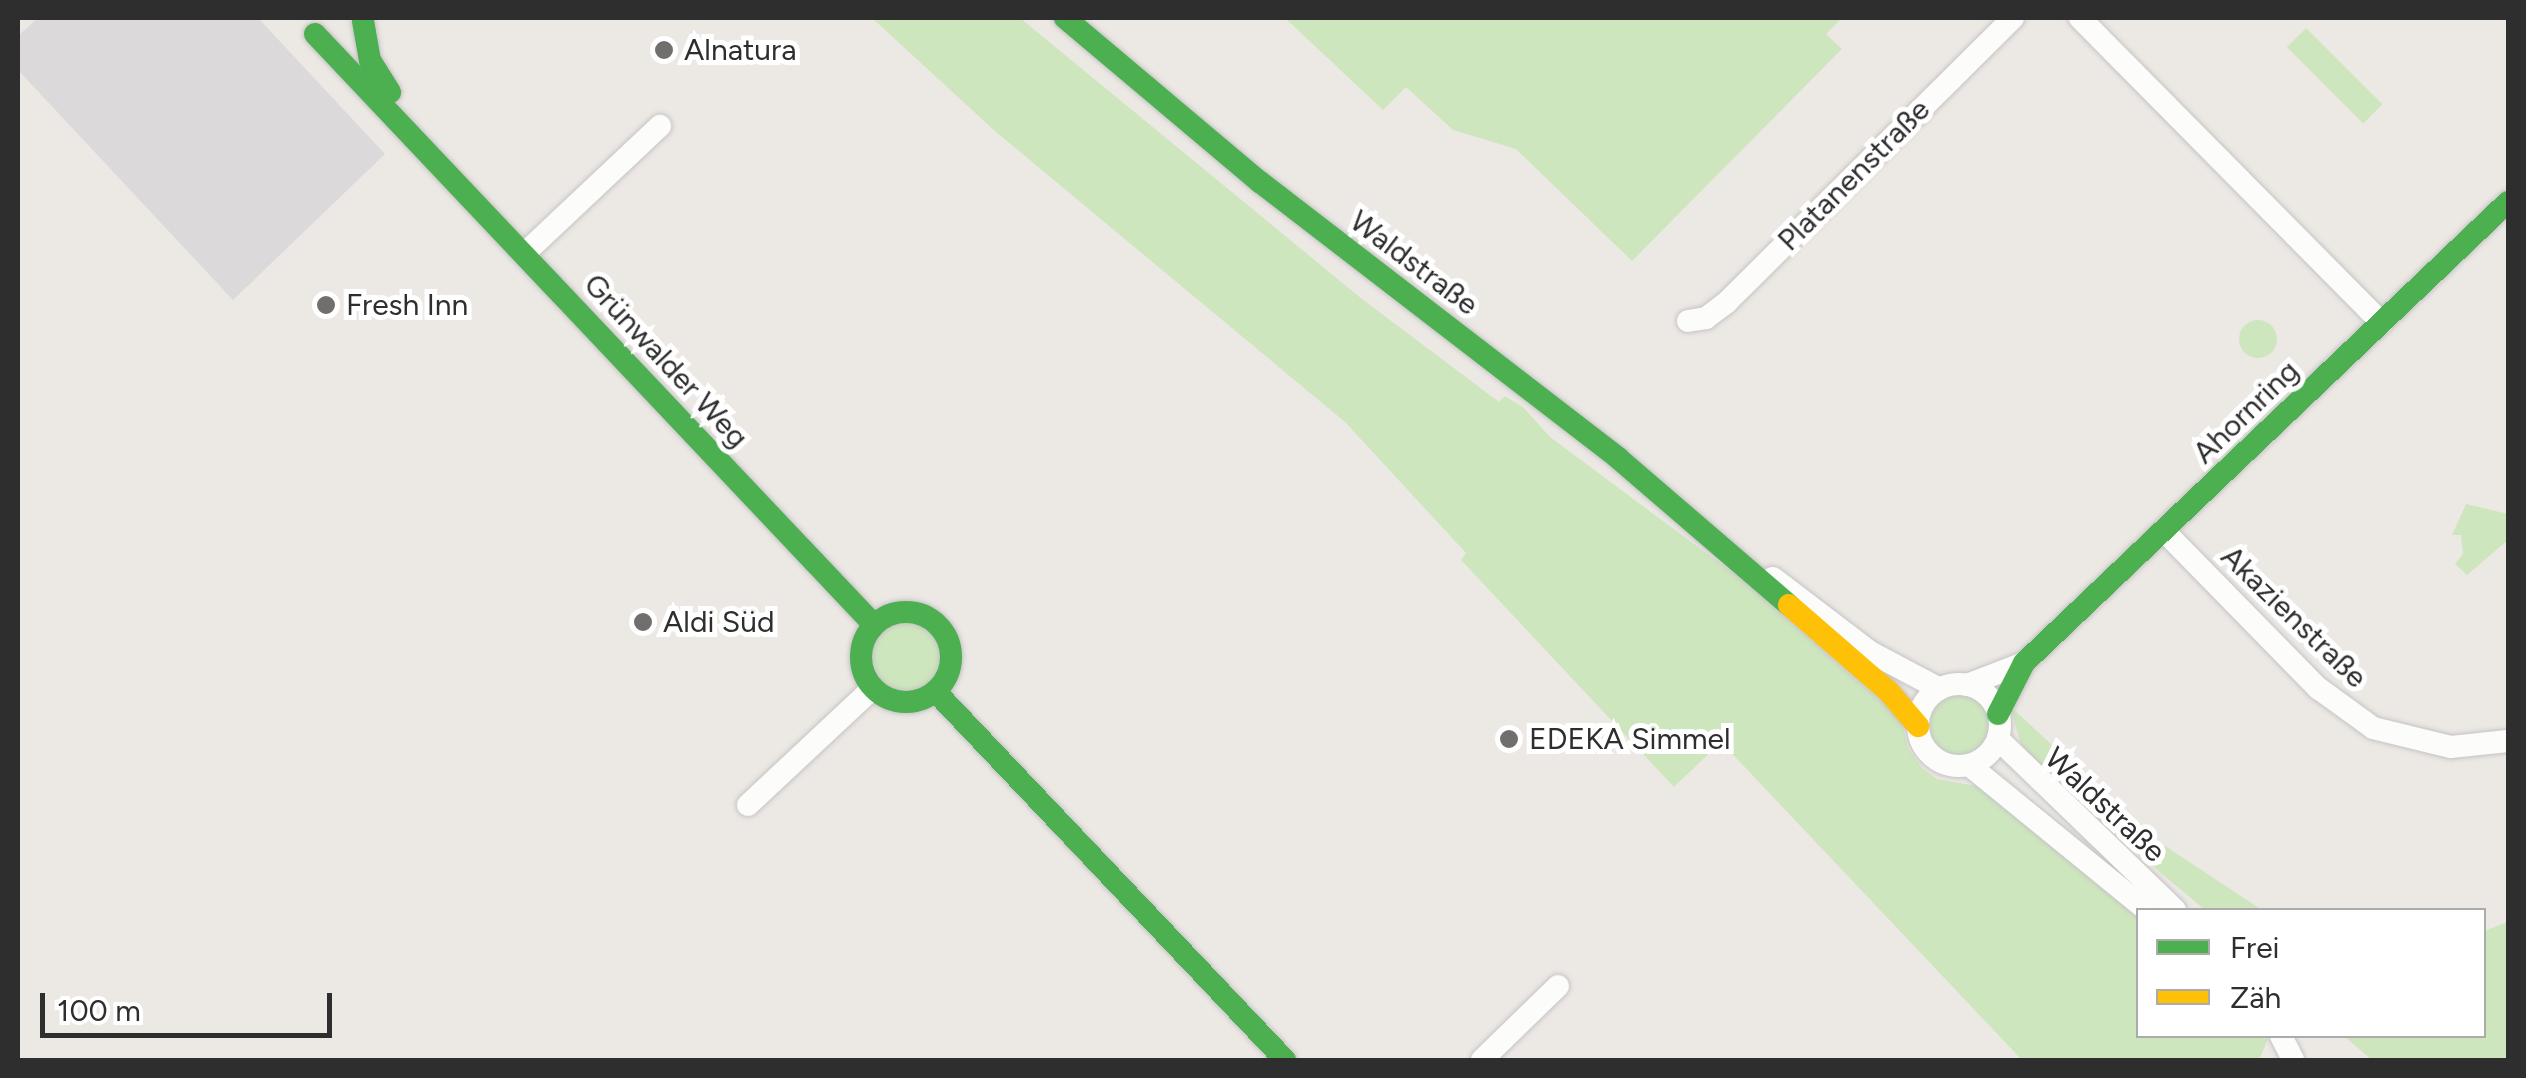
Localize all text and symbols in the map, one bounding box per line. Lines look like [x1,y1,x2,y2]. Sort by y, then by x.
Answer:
place label: Alnatura [684,32,796,68]
marker: Alnatura [653,39,675,61]
street label: Platanenstraße [1771,92,1937,258]
street label: Waldstraße [1343,203,1485,323]
street label: Grünwalder Weg [576,267,756,455]
place label: Fresh Inn [346,287,468,323]
marker: Fresh Inn [315,294,337,316]
street label: Ahornring [2186,353,2306,471]
street label: Akazienstraße [2214,539,2374,695]
place label: Aldi Süd [663,604,775,640]
marker: Aldi Süd [632,611,654,633]
place label: EDEKA Simmel [1529,721,1731,757]
marker: EDEKA Simmel [1498,728,1520,750]
street label: Waldstraße [2037,740,2173,870]
legend [2136,908,2486,1038]
text: Frei [2230,929,2279,966]
scale bar [45,973,338,1035]
text: Zäh [2230,979,2281,1016]
text: 100 m [57,992,141,1029]

